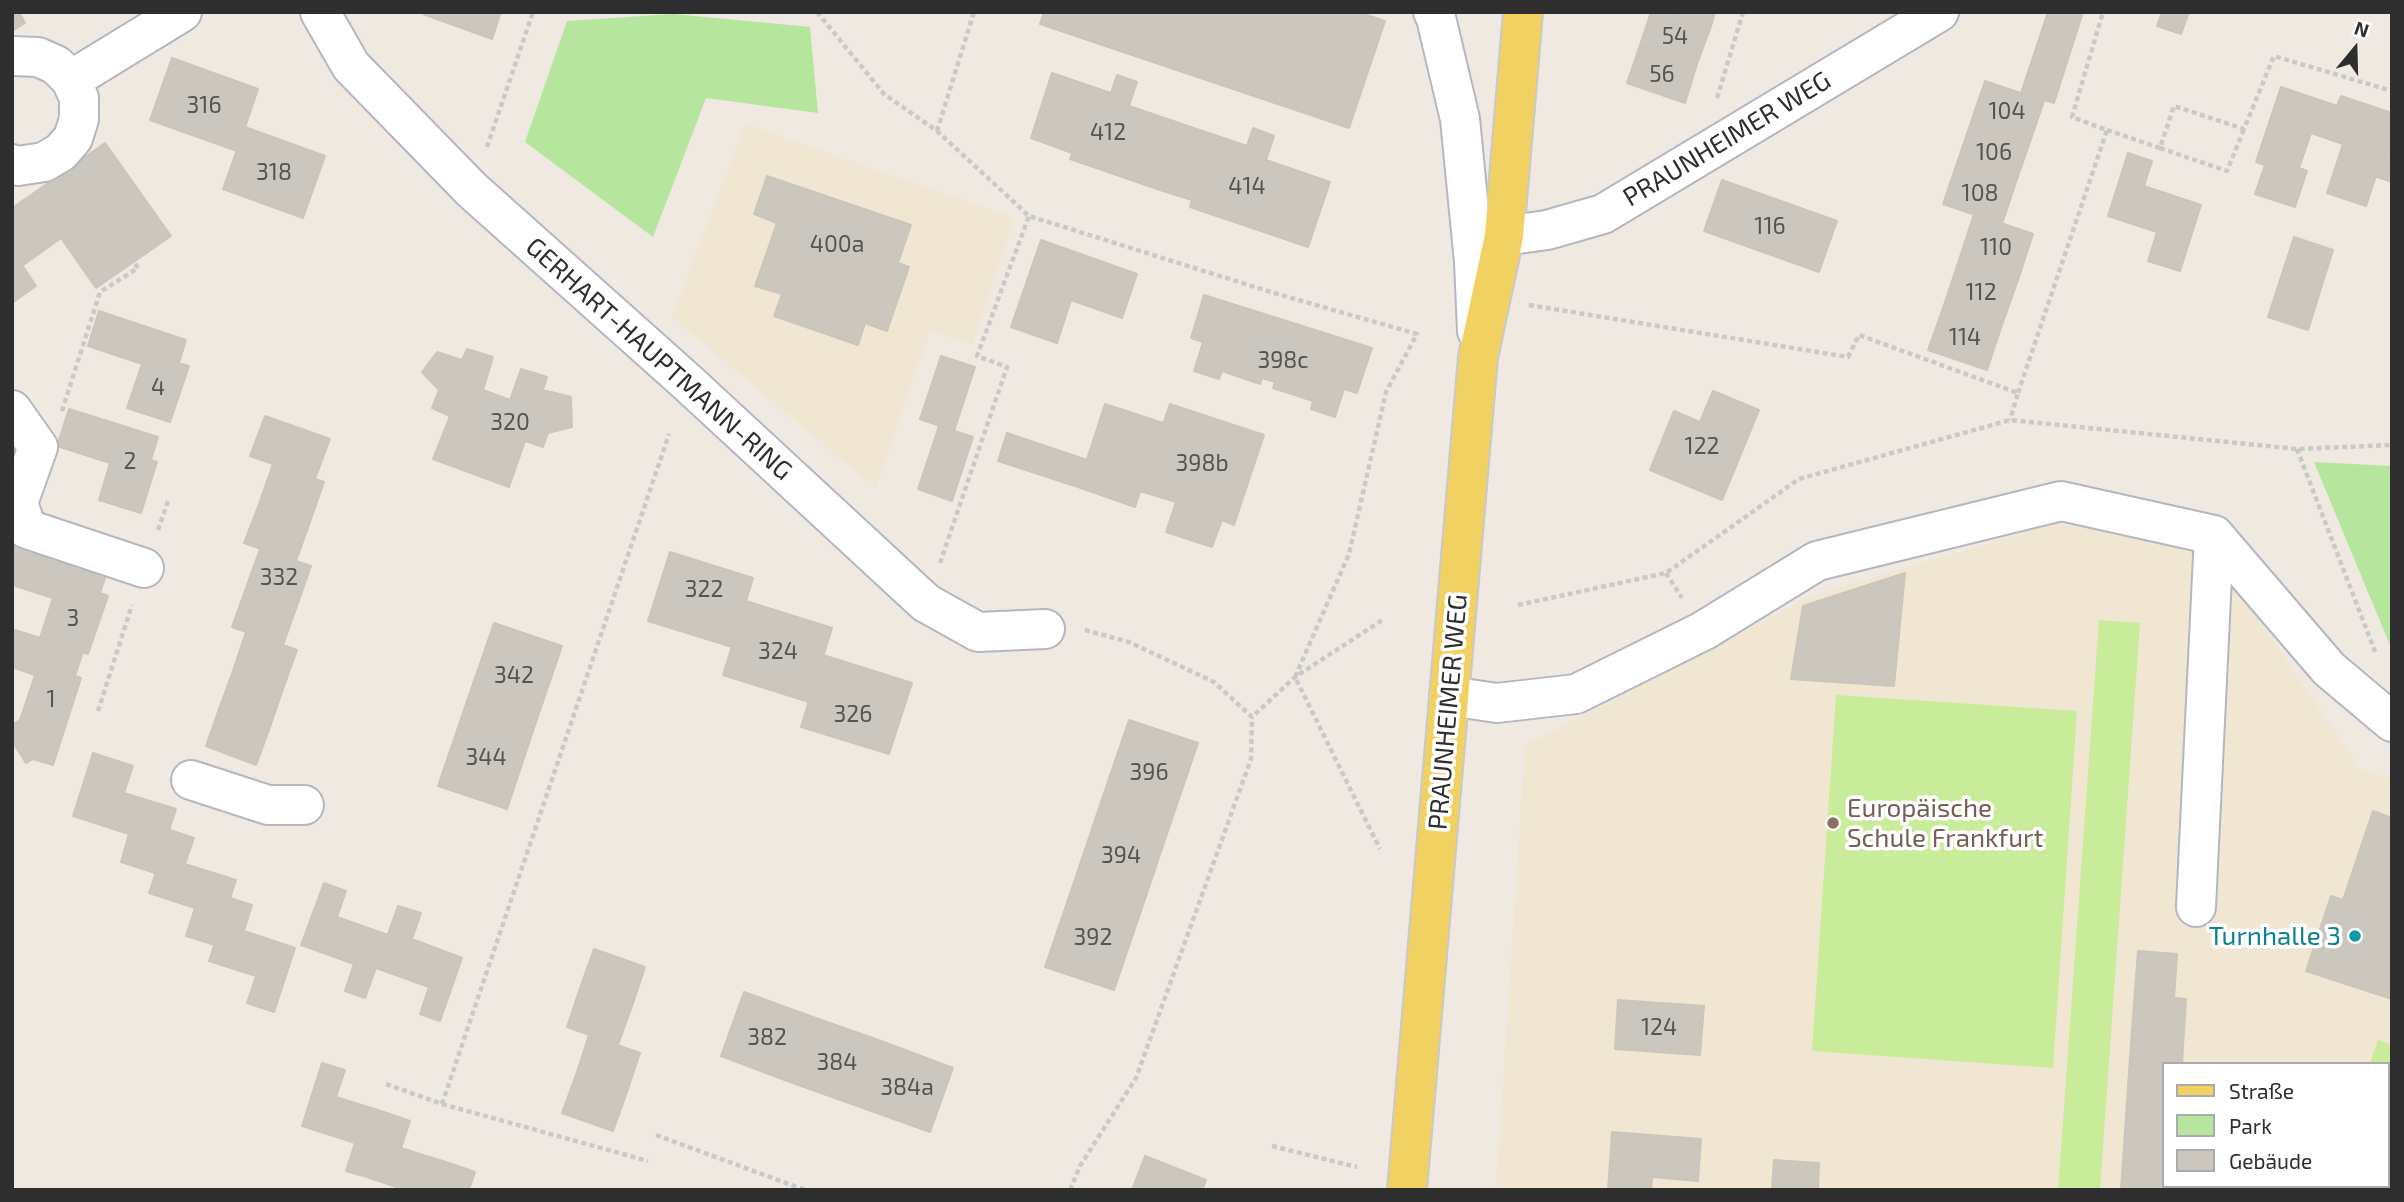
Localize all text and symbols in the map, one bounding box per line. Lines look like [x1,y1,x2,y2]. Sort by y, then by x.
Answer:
north arrow [2320,14,2390,84]
text: N [2352,16,2372,42]
house number: 54 [1662,22,1688,50]
house number: 56 [1649,60,1675,88]
street label: PRAUNHEIMER WEG [1618,65,1836,213]
house number: 316 [186,91,222,119]
house number: 104 [1988,97,2026,125]
house number: 412 [1090,118,1126,146]
house number: 106 [1976,138,2012,166]
house number: 318 [256,158,292,186]
house number: 414 [1228,172,1266,200]
house number: 108 [1962,179,1998,207]
house number: 116 [1754,212,1786,240]
house number: 400a [810,230,864,258]
street label: GERHART-HAUPTMANN-RING [519,231,799,487]
house number: 110 [1980,233,2012,261]
house number: 112 [1965,278,1997,306]
house number: 114 [1949,323,1981,351]
house number: 398c [1257,346,1309,374]
house number: 4 [151,373,165,401]
house number: 320 [490,408,530,436]
house number: 122 [1684,432,1720,460]
house number: 2 [124,447,136,475]
house number: 398b [1175,449,1229,477]
house number: 332 [260,563,298,591]
house number: 322 [685,575,723,603]
street label: PRAUNHEIMER WEG [1422,593,1474,831]
house number: 3 [67,604,79,632]
house number: 324 [758,637,798,665]
house number: 342 [494,661,534,689]
house number: 1 [46,685,56,713]
house number: 326 [834,700,872,728]
house number: 344 [465,743,507,771]
house number: 396 [1129,758,1169,786]
place label: Europäische Schule Frankfurt [1847,792,2043,854]
marker: Europäische Schule Frankfurt [1825,815,1841,831]
house number: 394 [1101,841,1141,869]
place label: Turnhalle 3 [2209,920,2341,952]
house number: 392 [1074,923,1112,951]
marker: Turnhalle 3 [2347,928,2363,944]
house number: 124 [1641,1013,1677,1041]
house number: 382 [747,1023,787,1051]
house number: 384 [817,1048,857,1076]
legend [2162,1062,2390,1188]
house number: 384a [880,1073,934,1101]
text: Straße [2229,1078,2294,1103]
text: Park [2229,1113,2272,1138]
text: Gebäude [2229,1148,2312,1173]

